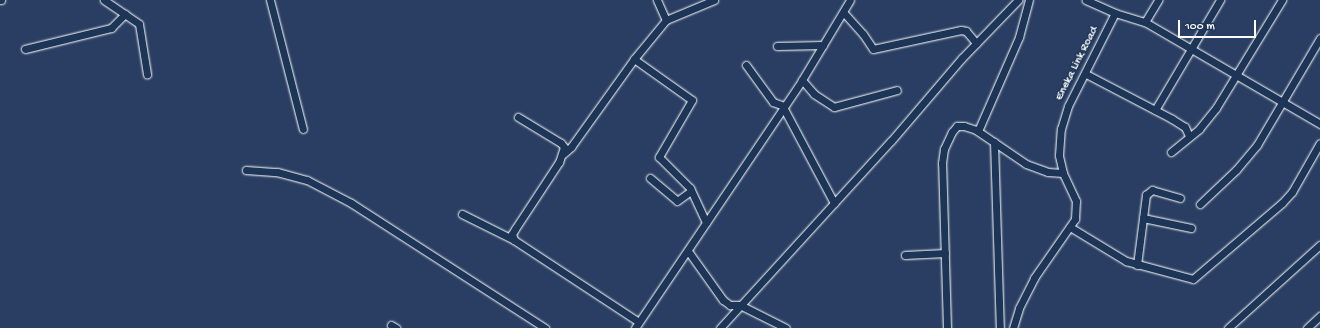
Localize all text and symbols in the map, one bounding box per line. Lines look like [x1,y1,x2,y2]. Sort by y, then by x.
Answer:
scale bar [1180,12,1258,38]
text: 100 m [1185,20,1215,34]
street label: Eneka Link Road [1053,25,1103,103]

